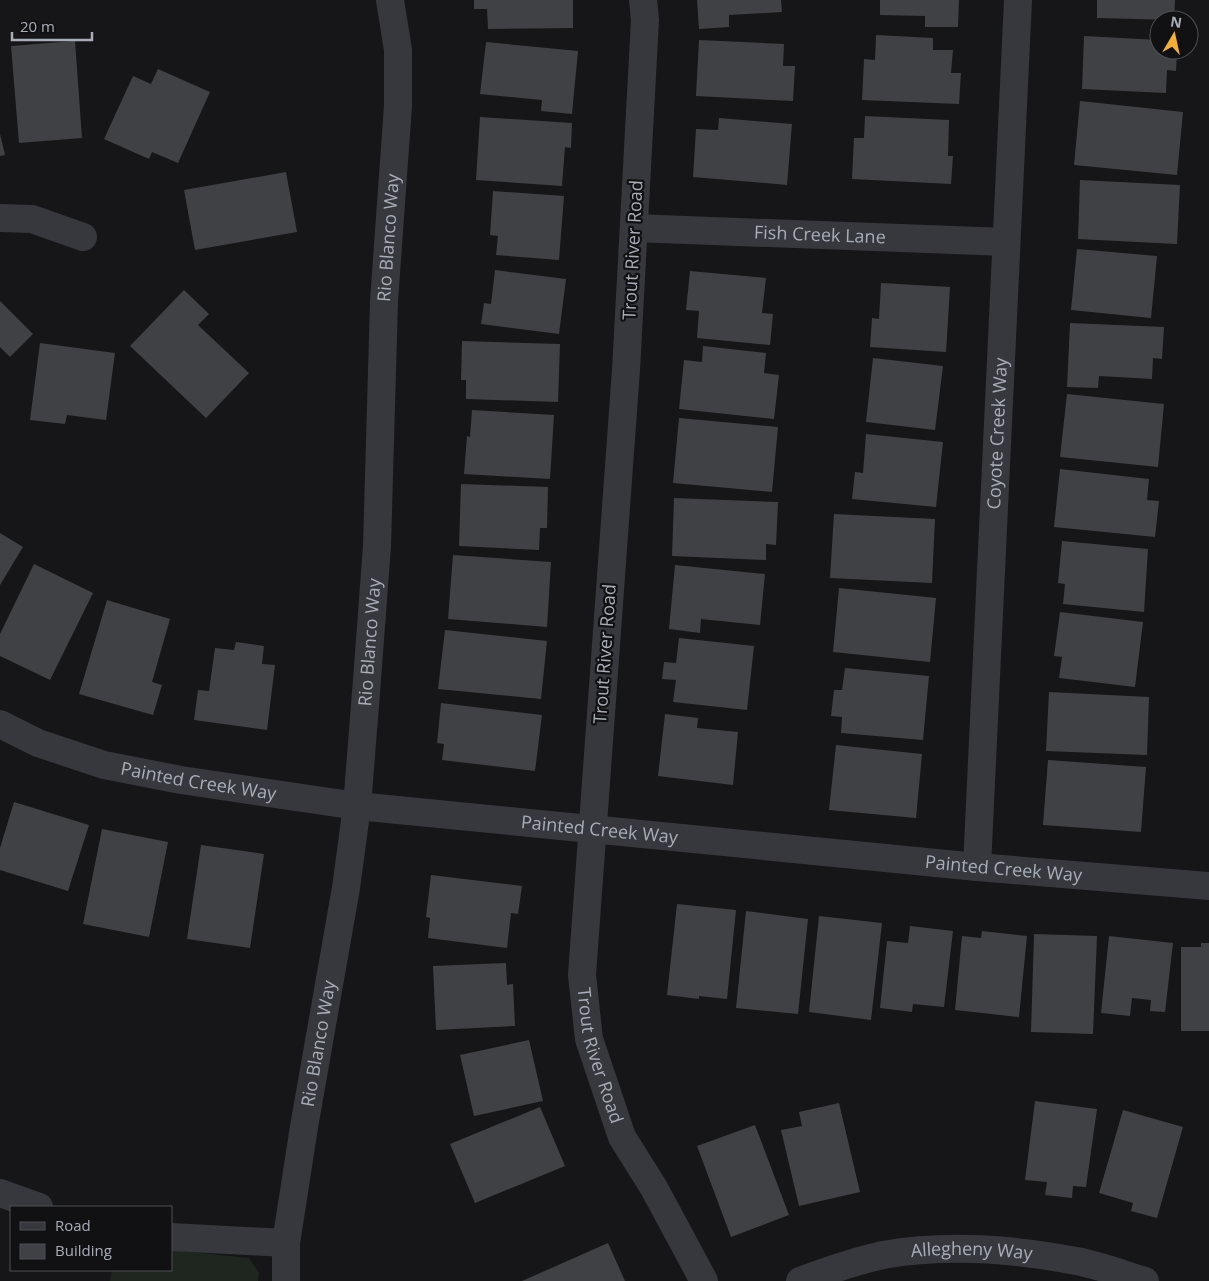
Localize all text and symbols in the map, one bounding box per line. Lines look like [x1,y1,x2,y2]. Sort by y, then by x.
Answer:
scale bar [12,10,92,42]
north arrow [1149,10,1199,60]
text: N [1169,11,1183,32]
text: 20 m [20,16,55,36]
street label: Rio Blanco Way [371,172,404,303]
street label: Trout River Road [616,179,648,320]
street label: Fish Creek Lane [754,220,886,248]
street label: Coyote Creek Way [981,356,1012,510]
street label: Rio Blanco Way [352,576,386,707]
street label: Trout River Road [587,583,621,725]
street label: Painted Creek Way [119,756,279,805]
street label: Painted Creek Way [520,809,680,849]
street label: Painted Creek Way [924,849,1084,887]
street label: Rio Blanco Way [295,977,341,1109]
street label: Trout River Road [572,986,630,1126]
legend [10,1206,172,1271]
text: Road [55,1215,91,1235]
street label: Allegheny Way [910,1236,1035,1265]
text: Building [55,1240,112,1260]

